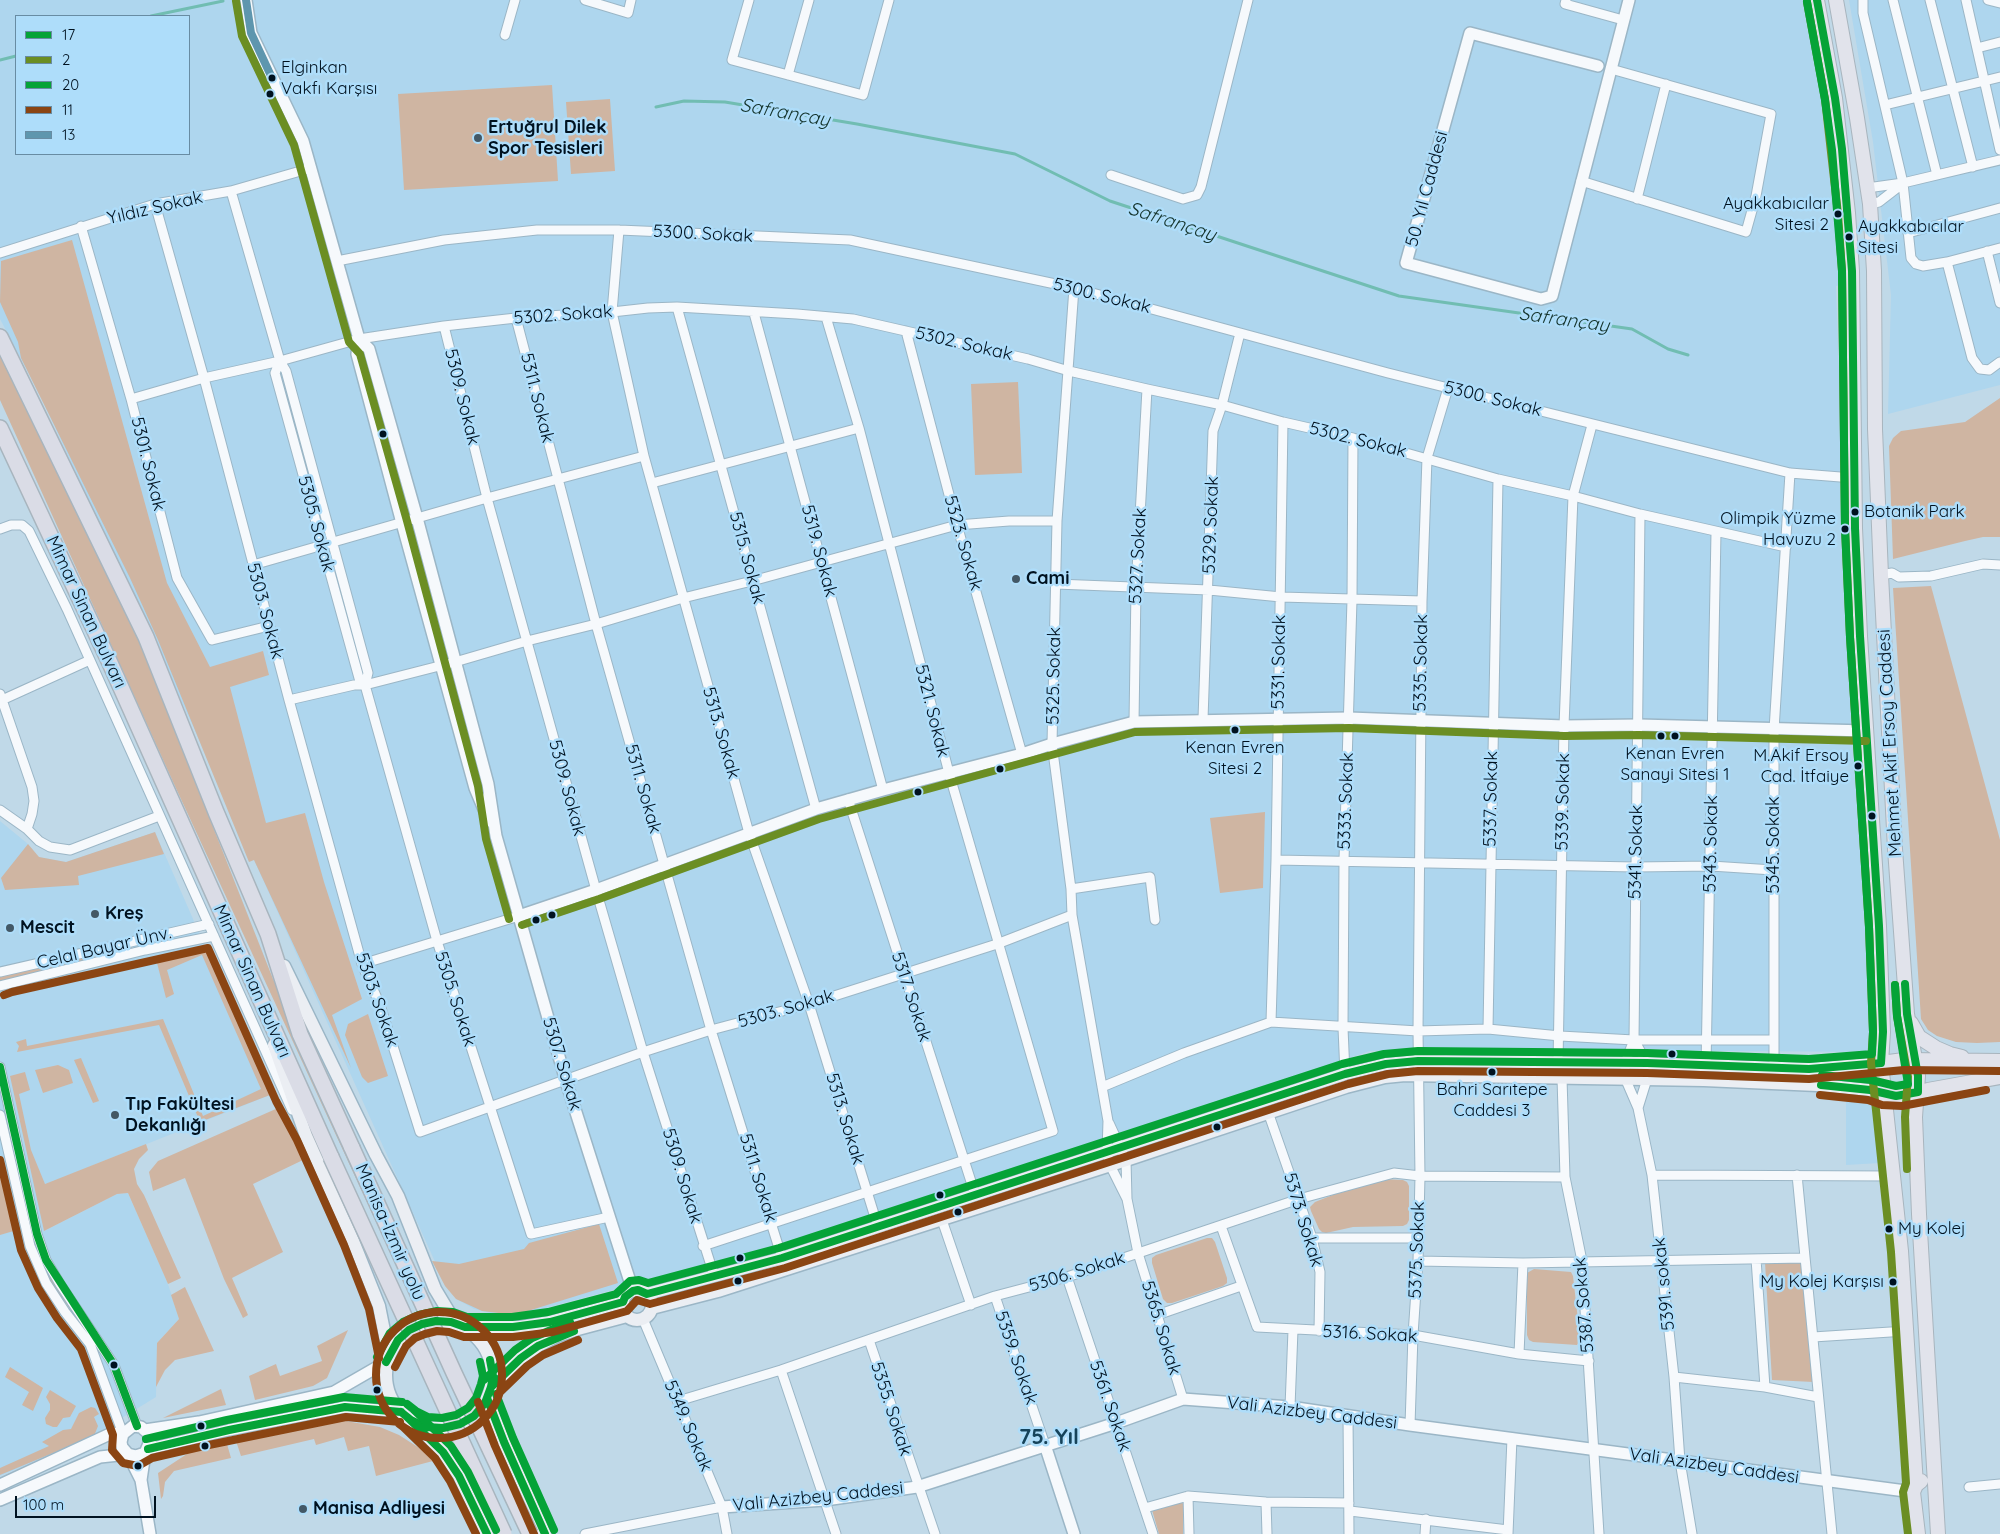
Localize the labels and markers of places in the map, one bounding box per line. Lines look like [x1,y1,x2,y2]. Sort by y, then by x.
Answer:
place label: Elginkan Vakfı Karşısı [281,58,377,98]
marker: Elginkan Vakfı Karşısı [267,73,277,83]
unlabelled marker [265,89,275,99]
place label: Ertuğrul Dilek Spor Tesisleri [488,117,606,160]
marker: Ertuğrul Dilek Spor Tesisleri [472,132,484,144]
place label: Ayakkabıcılar Sitesi 2 [1723,194,1829,234]
marker: Ayakkabıcılar Sitesi 2 [1833,209,1843,219]
place label: Ayakkabıcılar Sitesi [1858,217,1964,257]
marker: Ayakkabıcılar Sitesi [1844,232,1854,242]
unlabelled marker [378,429,388,439]
place label: Botanik Park [1864,502,1965,522]
marker: Botanik Park [1850,507,1860,517]
place label: Olimpik Yüzme Havuzu 2 [1720,509,1836,549]
marker: Olimpik Yüzme Havuzu 2 [1840,524,1850,534]
place label: Cami [1026,568,1069,590]
marker: Cami [1010,573,1022,585]
marker: Kenan Evren Sitesi 2 [1230,725,1240,735]
unlabelled marker [1656,731,1666,741]
marker: Kenan Evren Sanayi Sitesi 1 [1670,731,1680,741]
place label: Kenan Evren Sitesi 2 [1185,738,1285,778]
place label: Kenan Evren Sanayi Sitesi 1 [1621,744,1729,784]
place label: M.Akif Ersoy Cad. İtfaiye [1753,746,1849,786]
marker: M.Akif Ersoy Cad. İtfaiye [1853,761,1863,771]
unlabelled marker [995,764,1005,774]
unlabelled marker [913,787,923,797]
unlabelled marker [1867,811,1877,821]
place label: Kreş [105,903,143,925]
marker: Kreş [89,908,101,920]
unlabelled marker [547,910,557,920]
unlabelled marker [531,915,541,925]
place label: Mescit [20,917,75,939]
marker: Mescit [4,922,16,934]
unlabelled marker [1667,1049,1677,1059]
marker: Bahri Sarıtepe Caddesi 3 [1487,1067,1497,1077]
place label: Bahri Sarıtepe Caddesi 3 [1436,1080,1548,1120]
place label: Tıp Fakültesi Dekanlığı [125,1094,234,1136]
marker: Tıp Fakültesi Dekanlığı [109,1109,121,1121]
unlabelled marker [1212,1122,1222,1132]
unlabelled marker [935,1190,945,1200]
unlabelled marker [953,1207,963,1217]
place label: My Kolej [1898,1219,1966,1239]
marker: My Kolej [1884,1224,1894,1234]
unlabelled marker [735,1253,745,1263]
place label: My Kolej Karşısı [1760,1272,1884,1292]
unlabelled marker [733,1276,743,1286]
marker: My Kolej Karşısı [1888,1277,1898,1287]
unlabelled marker [109,1360,119,1370]
unlabelled marker [372,1385,382,1395]
unlabelled marker [196,1421,206,1431]
unlabelled marker [200,1441,210,1451]
unlabelled marker [133,1461,143,1471]
place label: Manisa Adliyesi [313,1498,445,1520]
marker: Manisa Adliyesi [297,1503,309,1515]

